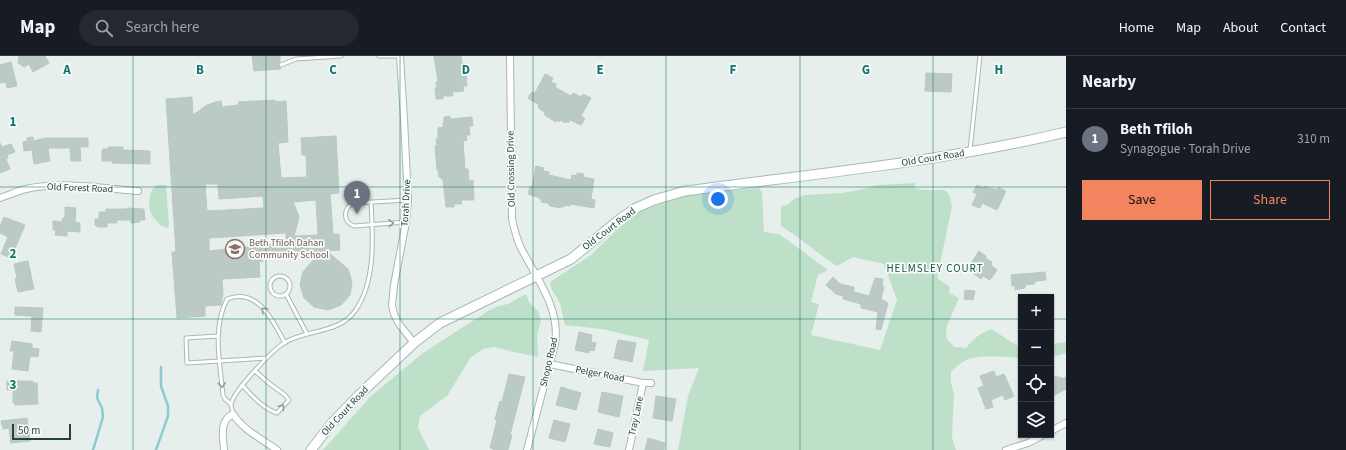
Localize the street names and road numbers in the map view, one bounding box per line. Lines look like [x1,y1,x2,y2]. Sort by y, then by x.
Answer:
street label: Old Crossing Drive [503,131,519,207]
street label: Old Court Road [900,146,966,170]
street label: Torah Drive [398,179,414,227]
street label: Old Forest Road [47,180,113,196]
street label: Old Court Road [579,204,639,254]
street label: Shopo Road [536,336,562,388]
street label: Pelger Road [574,362,626,386]
street label: Old Court Road [318,383,372,439]
street label: Tray Lane [625,395,647,437]

